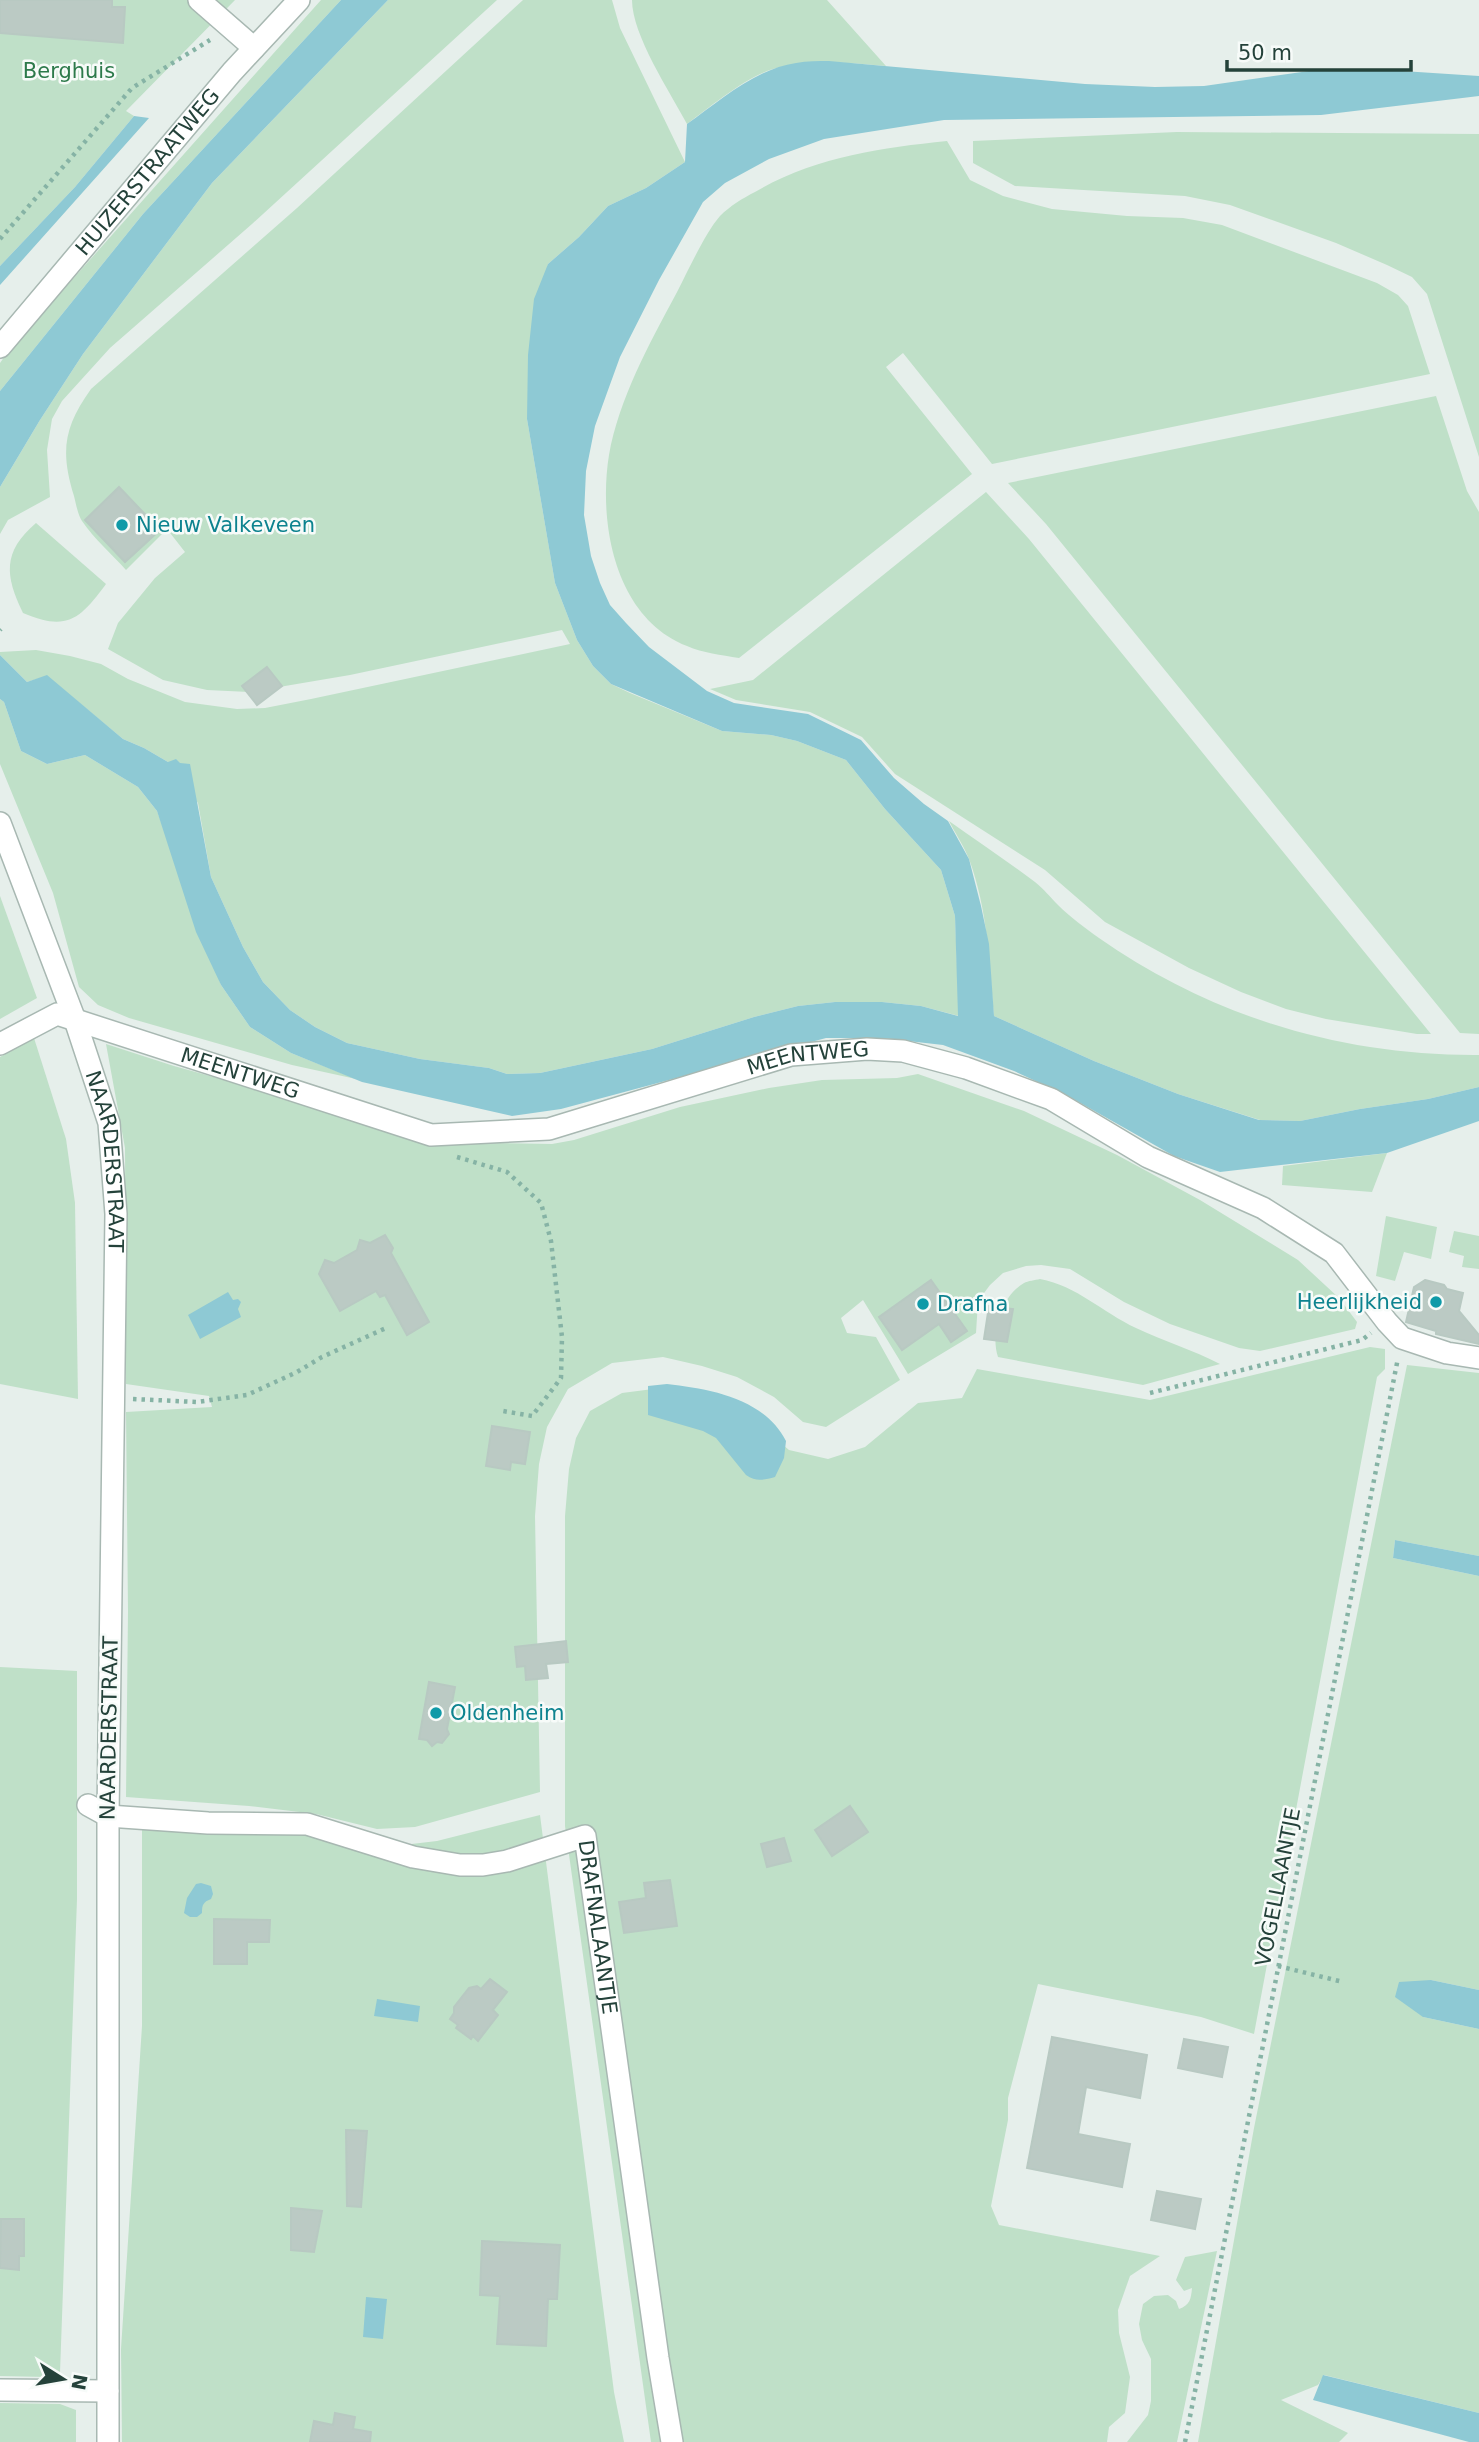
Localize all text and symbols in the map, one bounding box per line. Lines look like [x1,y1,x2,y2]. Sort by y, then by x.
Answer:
scale bar [1227,28,1411,72]
text: 50 m [1238,41,1292,65]
park label: Berghuis [23,59,115,83]
street label: HUIZERSTRAATWEG [71,84,225,260]
place label: Nieuw Valkeveen [136,513,315,537]
marker: Nieuw Valkeveen [114,517,130,533]
street label: MEENTWEG [744,1037,870,1080]
street label: MEENTWEG [178,1043,303,1104]
street label: NAARDERSTRAAT [81,1068,128,1253]
place label: Heerlijkheid [1297,1290,1422,1314]
place label: Drafna [937,1292,1008,1316]
marker: Heerlijkheid [1428,1294,1444,1310]
marker: Drafna [915,1296,931,1312]
street label: NAARDERSTRAAT [95,1636,123,1820]
place label: Oldenheim [450,1701,564,1725]
marker: Oldenheim [428,1705,444,1721]
street label: VOGELLAANTJE [1251,1806,1305,1968]
street label: DRAFNALAANTJE [574,1838,622,2016]
north arrow [28,2344,98,2414]
text: N [67,2372,92,2392]

